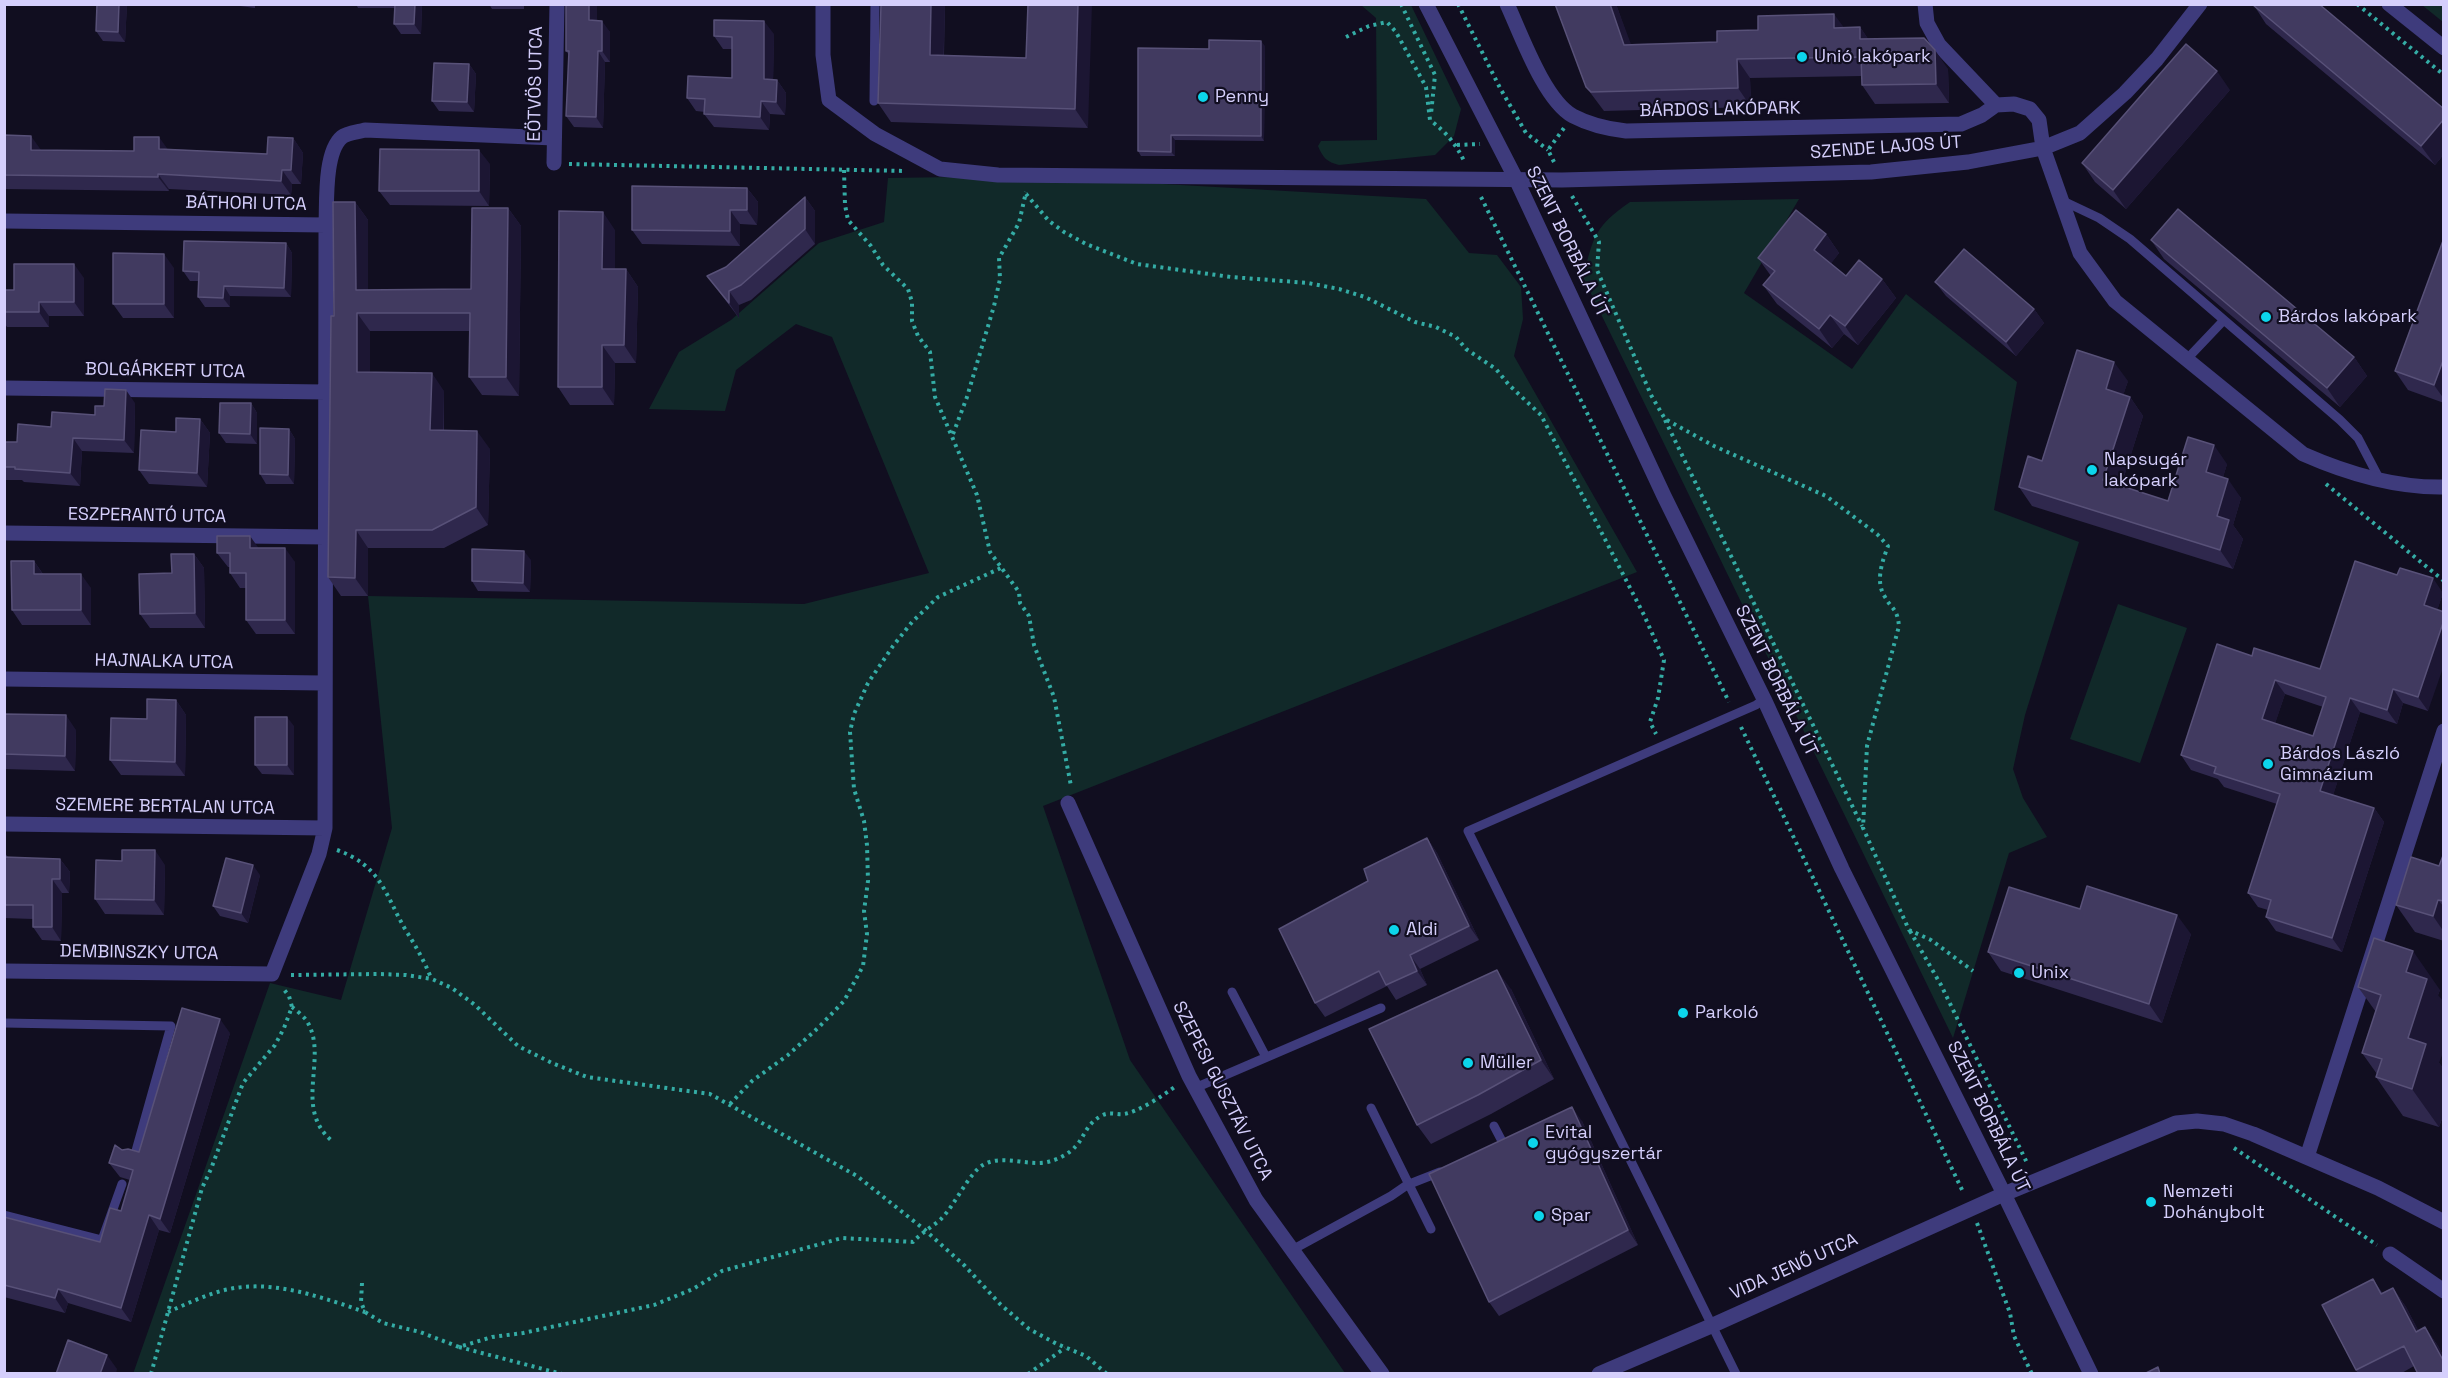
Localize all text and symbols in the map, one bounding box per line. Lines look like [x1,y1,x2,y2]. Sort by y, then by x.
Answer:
street label: EÖTVÖS UTCA [524,26,548,142]
place label: Unió lakópark [1814,46,1931,68]
marker: Unió lakópark [1795,50,1809,64]
place label: Penny [1215,86,1269,108]
marker: Penny [1196,90,1210,104]
street label: BÁRDOS LAKÓPARK [1639,98,1801,122]
street label: SZENDE LAJOS ÚT [1809,132,1963,164]
street label: SZENT BORBÁLA ÚT [1521,163,1613,321]
street label: BÁTHORI UTCA [185,192,307,216]
place label: Bárdos lakópark [2278,306,2417,328]
marker: Bárdos lakópark [2259,310,2273,324]
street label: BOLGÁRKERT UTCA [85,359,245,383]
place label: Napsugár lakópark [2104,449,2187,492]
marker: Napsugár lakópark [2085,463,2099,477]
street label: ESZPERANTÓ UTCA [68,504,226,528]
street label: SZENT BORBÁLA ÚT [1730,602,1822,760]
street label: HAJNALKA UTCA [94,650,234,674]
place label: Bárdos László Gimnázium [2280,743,2400,786]
marker: Bárdos László Gimnázium [2261,757,2275,771]
street label: SZEMERE BERTALAN UTCA [55,794,275,820]
place label: Aldi [1406,919,1438,941]
marker: Aldi [1387,923,1401,937]
street label: DEMBINSZKY UTCA [60,941,218,965]
place label: Unix [2031,962,2069,984]
marker: Unix [2012,966,2026,980]
street label: SZEPESI GUSZTÁV UTCA [1167,998,1277,1184]
place label: Parkoló [1695,1002,1759,1024]
marker: Parkoló [1676,1006,1690,1020]
street label: SZENT BORBÁLA ÚT [1942,1038,2034,1196]
place label: Müller [1480,1052,1533,1074]
marker: Müller [1461,1056,1475,1070]
place label: Evital gyógyszertár [1545,1122,1663,1164]
marker: Evital gyógyszertár [1526,1136,1540,1150]
place label: Nemzeti Dohánybolt [2163,1181,2265,1224]
marker: Nemzeti Dohánybolt [2144,1195,2158,1209]
place label: Spar [1551,1205,1591,1227]
marker: Spar [1532,1209,1546,1223]
street label: VIDA JENŐ UTCA [1727,1229,1861,1305]

